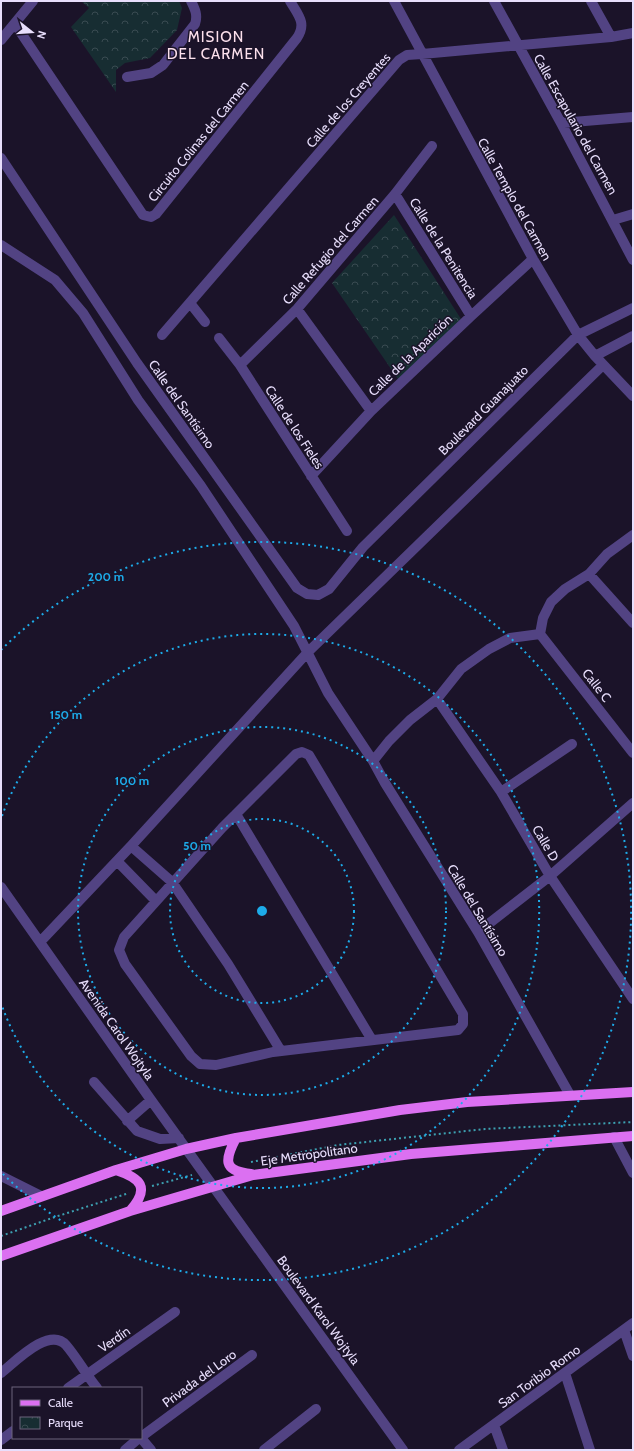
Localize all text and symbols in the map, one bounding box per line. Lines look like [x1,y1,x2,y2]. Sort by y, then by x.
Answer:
north arrow [12,12,52,52]
district label: MISION DEL CARMEN [167,28,265,63]
text: N [34,29,49,41]
street label: Calle de los Creyentes [303,49,394,151]
street label: Calle Escapulario del Carmen [531,51,621,197]
street label: Circuito Colinas del Carmen [144,77,252,205]
street label: Calle Templo del Carmen [475,135,555,263]
street label: Calle Refugio del Carmen [279,193,381,307]
street label: Calle de la Penitencia [406,195,482,302]
street label: Calle de la Aparición [365,311,455,399]
street label: Calle del Santísimo [145,357,219,451]
street label: Boulevard Guanajuato [435,362,532,459]
street label: Calle de los Fieles [262,382,328,472]
text: 200 m [88,569,124,584]
street label: Calle C [579,665,615,705]
text: 150 m [50,707,82,722]
text: 100 m [115,773,149,788]
street label: Calle D [529,822,563,864]
text: 50 m [183,838,211,853]
street label: Calle del Santísimo [444,861,512,959]
centre of rings [255,904,269,918]
street label: Avenida Carol Wojtyla [75,975,158,1084]
street label: Eje Metropolitano [260,1139,359,1170]
street label: Boulevard Karol Wojtyla [273,1252,364,1369]
street label: Verdín [95,1322,133,1356]
street label: San Toribio Romo [495,1341,583,1411]
street label: Privada del Loro [159,1346,239,1410]
legend [12,1387,142,1439]
text: Calle [48,1395,73,1410]
text: Parque [48,1415,83,1430]

